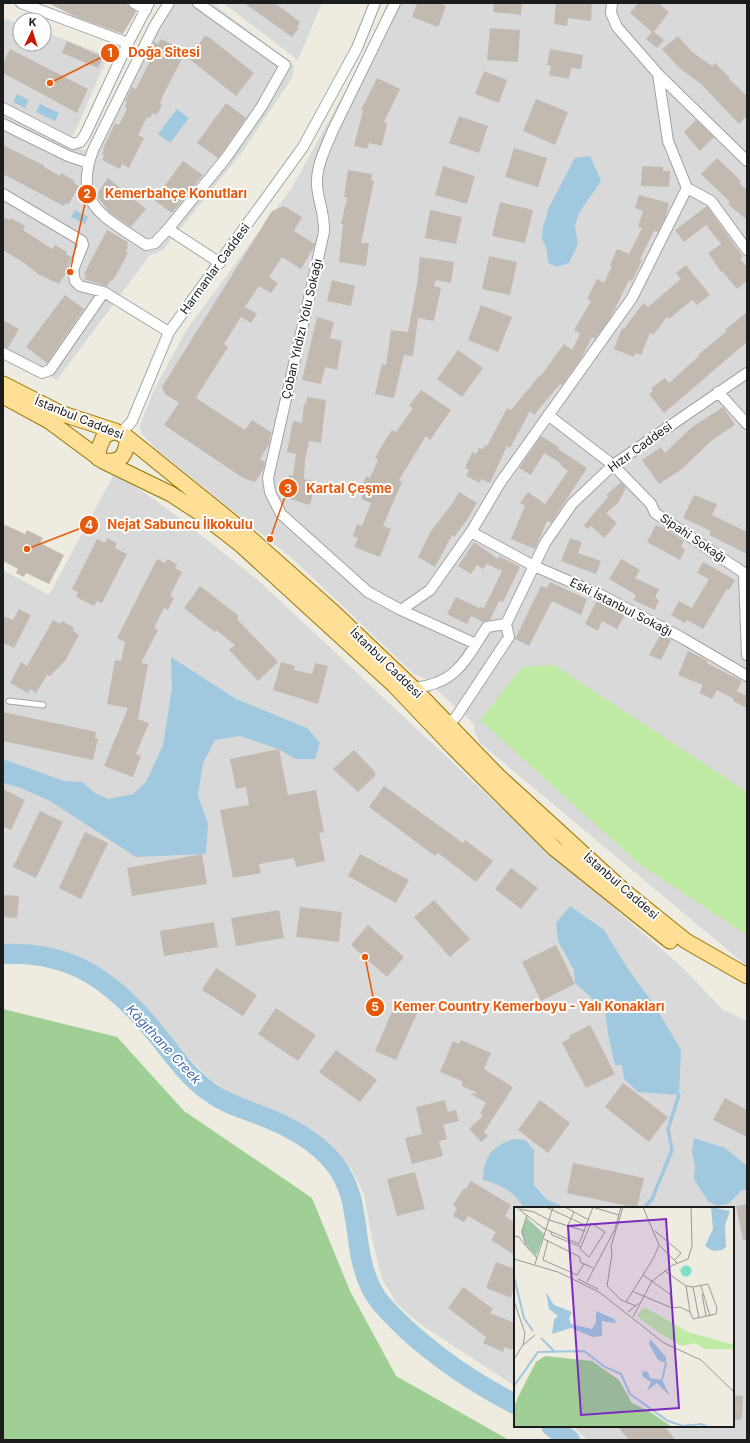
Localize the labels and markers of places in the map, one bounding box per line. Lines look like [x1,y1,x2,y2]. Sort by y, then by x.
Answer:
callout: Doğa Sitesi [100,40,207,65]
callout: Kemerbahçe Konutları [77,181,255,206]
callout: Kartal Çeşme [278,476,400,501]
callout: Nejat Sabuncu İlkokulu [79,512,261,537]
callout: Kemer Country Kemerboyu - Yalı Konakları [365,994,672,1019]

